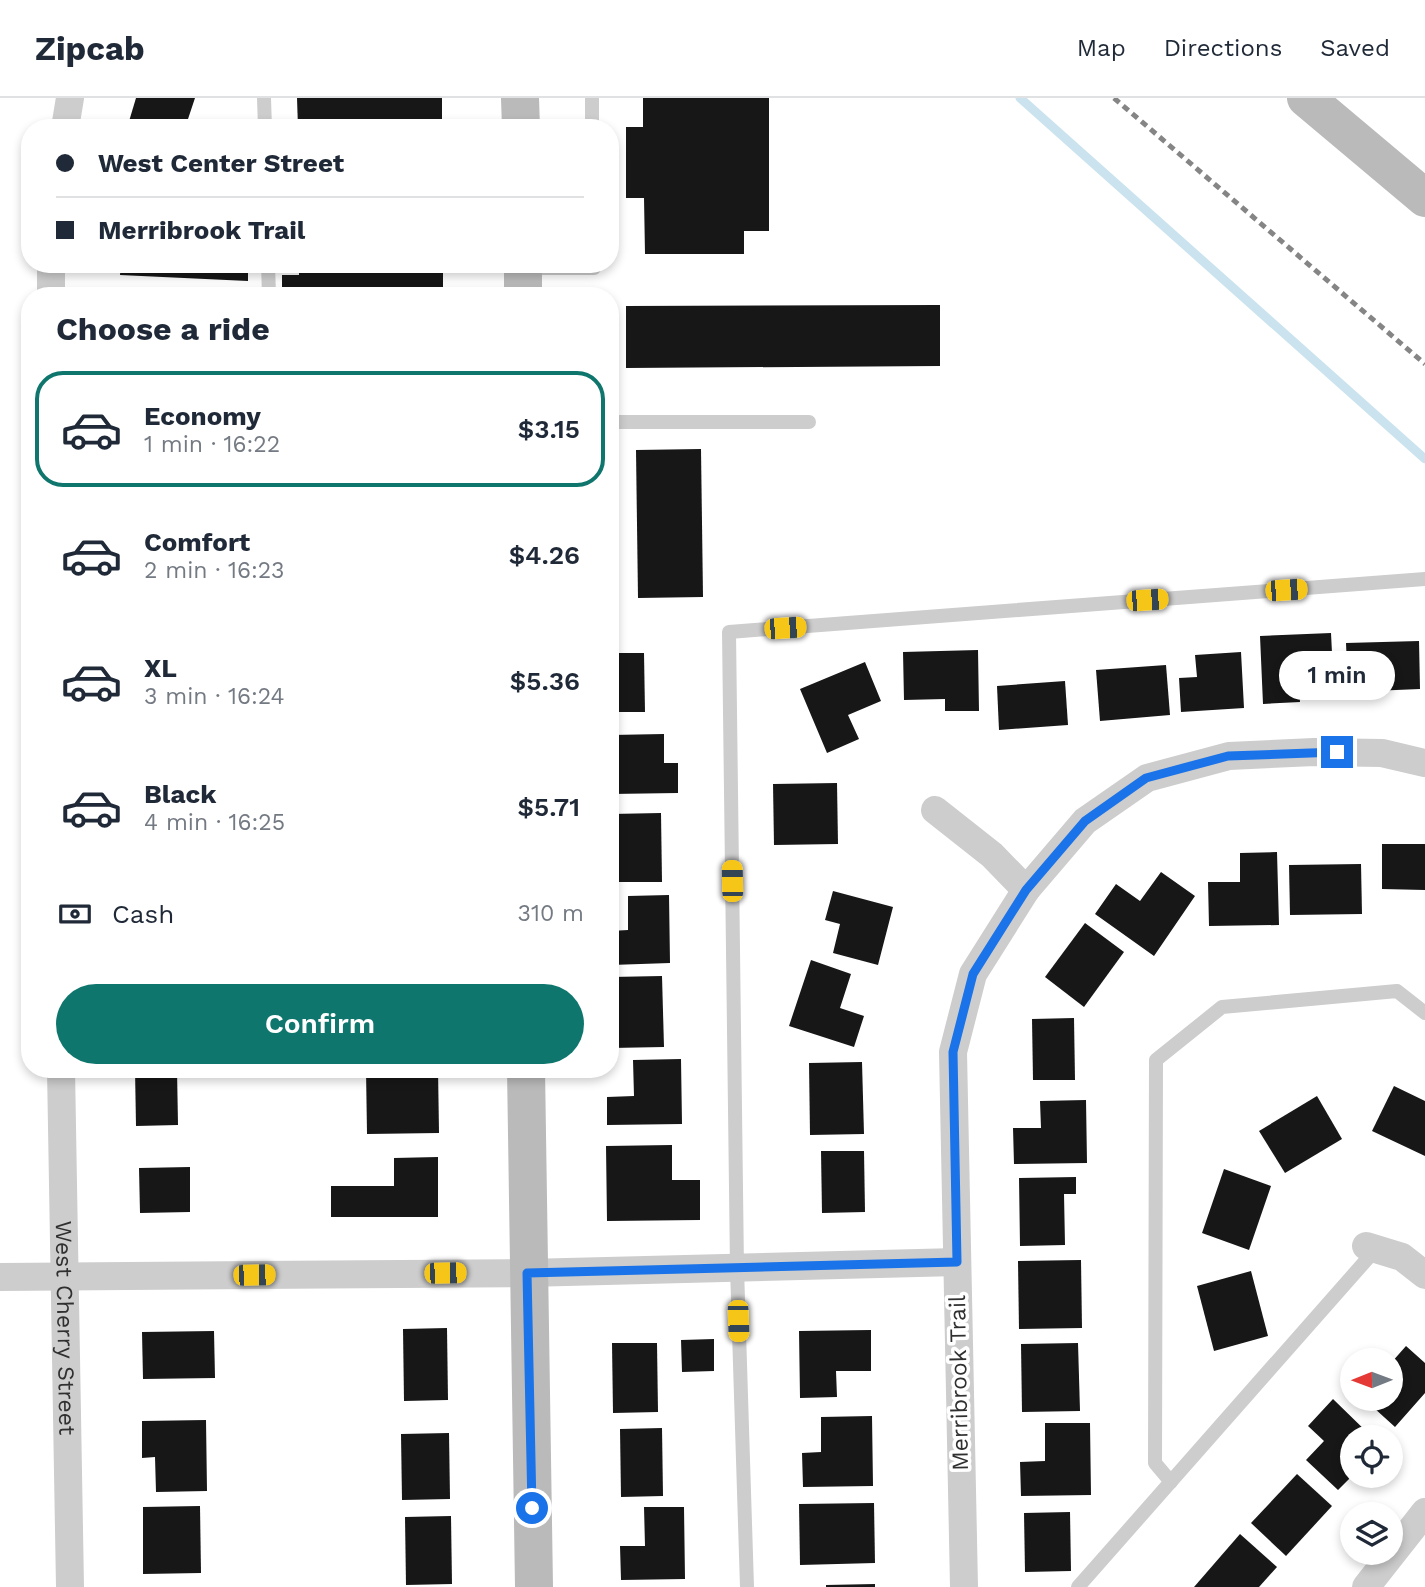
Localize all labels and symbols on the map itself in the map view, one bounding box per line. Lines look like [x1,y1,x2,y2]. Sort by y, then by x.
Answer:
car [1265,578,1308,602]
car [1126,588,1169,612]
car [764,616,807,640]
callout: 1 min [1279,650,1395,700]
route end [1321,736,1353,768]
car [722,860,743,902]
street label: West Cherry Street [50,1220,81,1436]
car [424,1262,467,1284]
car [233,1264,276,1286]
street label: Merribrook Trail [944,1295,974,1471]
car [727,1300,750,1342]
north arrow [1340,1348,1404,1410]
route start [516,1492,548,1524]

